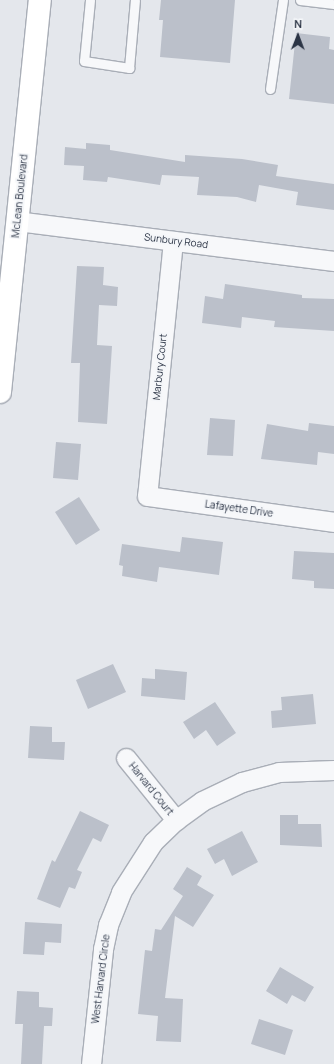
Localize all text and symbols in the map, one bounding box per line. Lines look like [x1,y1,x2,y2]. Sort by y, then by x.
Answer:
north arrow [278,16,318,56]
text: N [294,16,302,31]
street label: McLean Boulevard [10,154,30,238]
street label: Sunbury Road [143,231,209,251]
street label: Marbury Court [151,333,169,401]
street label: Lafayette Drive [204,498,274,520]
street label: Harvard Court [126,760,176,818]
street label: West Harvard Circle [90,934,112,1024]

